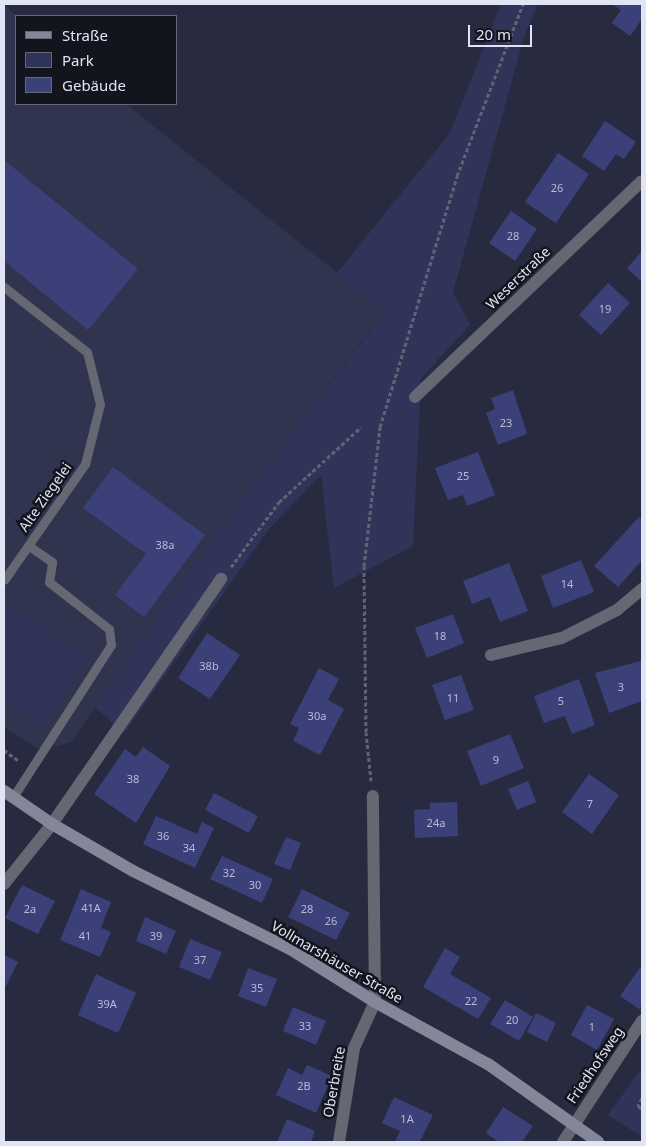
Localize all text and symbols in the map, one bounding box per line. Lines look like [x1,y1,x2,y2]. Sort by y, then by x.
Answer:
legend [15,15,178,105]
scale bar [471,15,535,47]
text: 20 m [476,24,511,44]
text: Straße [62,25,108,45]
text: Park [62,50,94,70]
text: Gebäude [62,75,126,95]
house number: 26 [551,181,563,195]
house number: 28 [507,229,519,243]
street label: Weserstraße [482,243,554,313]
house number: 19 [599,302,611,316]
house number: 23 [500,416,512,430]
street label: Alte Ziegelei [15,459,75,535]
house number: 25 [457,469,469,483]
house number: 38a [156,538,174,552]
house number: 14 [561,577,573,591]
house number: 18 [434,629,446,643]
house number: 38b [199,659,219,673]
house number: 3 [618,680,624,694]
house number: 11 [447,691,459,705]
house number: 5 [558,694,564,708]
house number: 30a [308,709,326,723]
house number: 9 [493,753,499,767]
house number: 38 [127,772,139,786]
house number: 7 [587,797,593,811]
house number: 24a [427,816,445,830]
house number: 36 [157,829,169,843]
house number: 34 [183,841,195,855]
house number: 32 [223,866,235,880]
house number: 30 [249,878,261,892]
house number: 41A [81,901,101,915]
house number: 2a [24,902,36,916]
house number: 28 [301,902,313,916]
house number: 26 [325,914,337,928]
street label: Vollmarshäuser Straße [268,917,406,1007]
house number: 41 [79,929,91,943]
house number: 39 [150,929,162,943]
house number: 37 [194,953,206,967]
house number: 35 [251,981,263,995]
house number: 22 [465,994,477,1008]
house number: 39A [97,997,117,1011]
house number: 20 [506,1013,518,1027]
house number: 33 [299,1019,311,1033]
house number: 1 [589,1020,595,1034]
street label: Friedhofsweg [563,1023,627,1107]
street label: Oberbreite [319,1045,349,1119]
house number: 2B [297,1079,311,1093]
house number: 1A [400,1112,414,1126]

